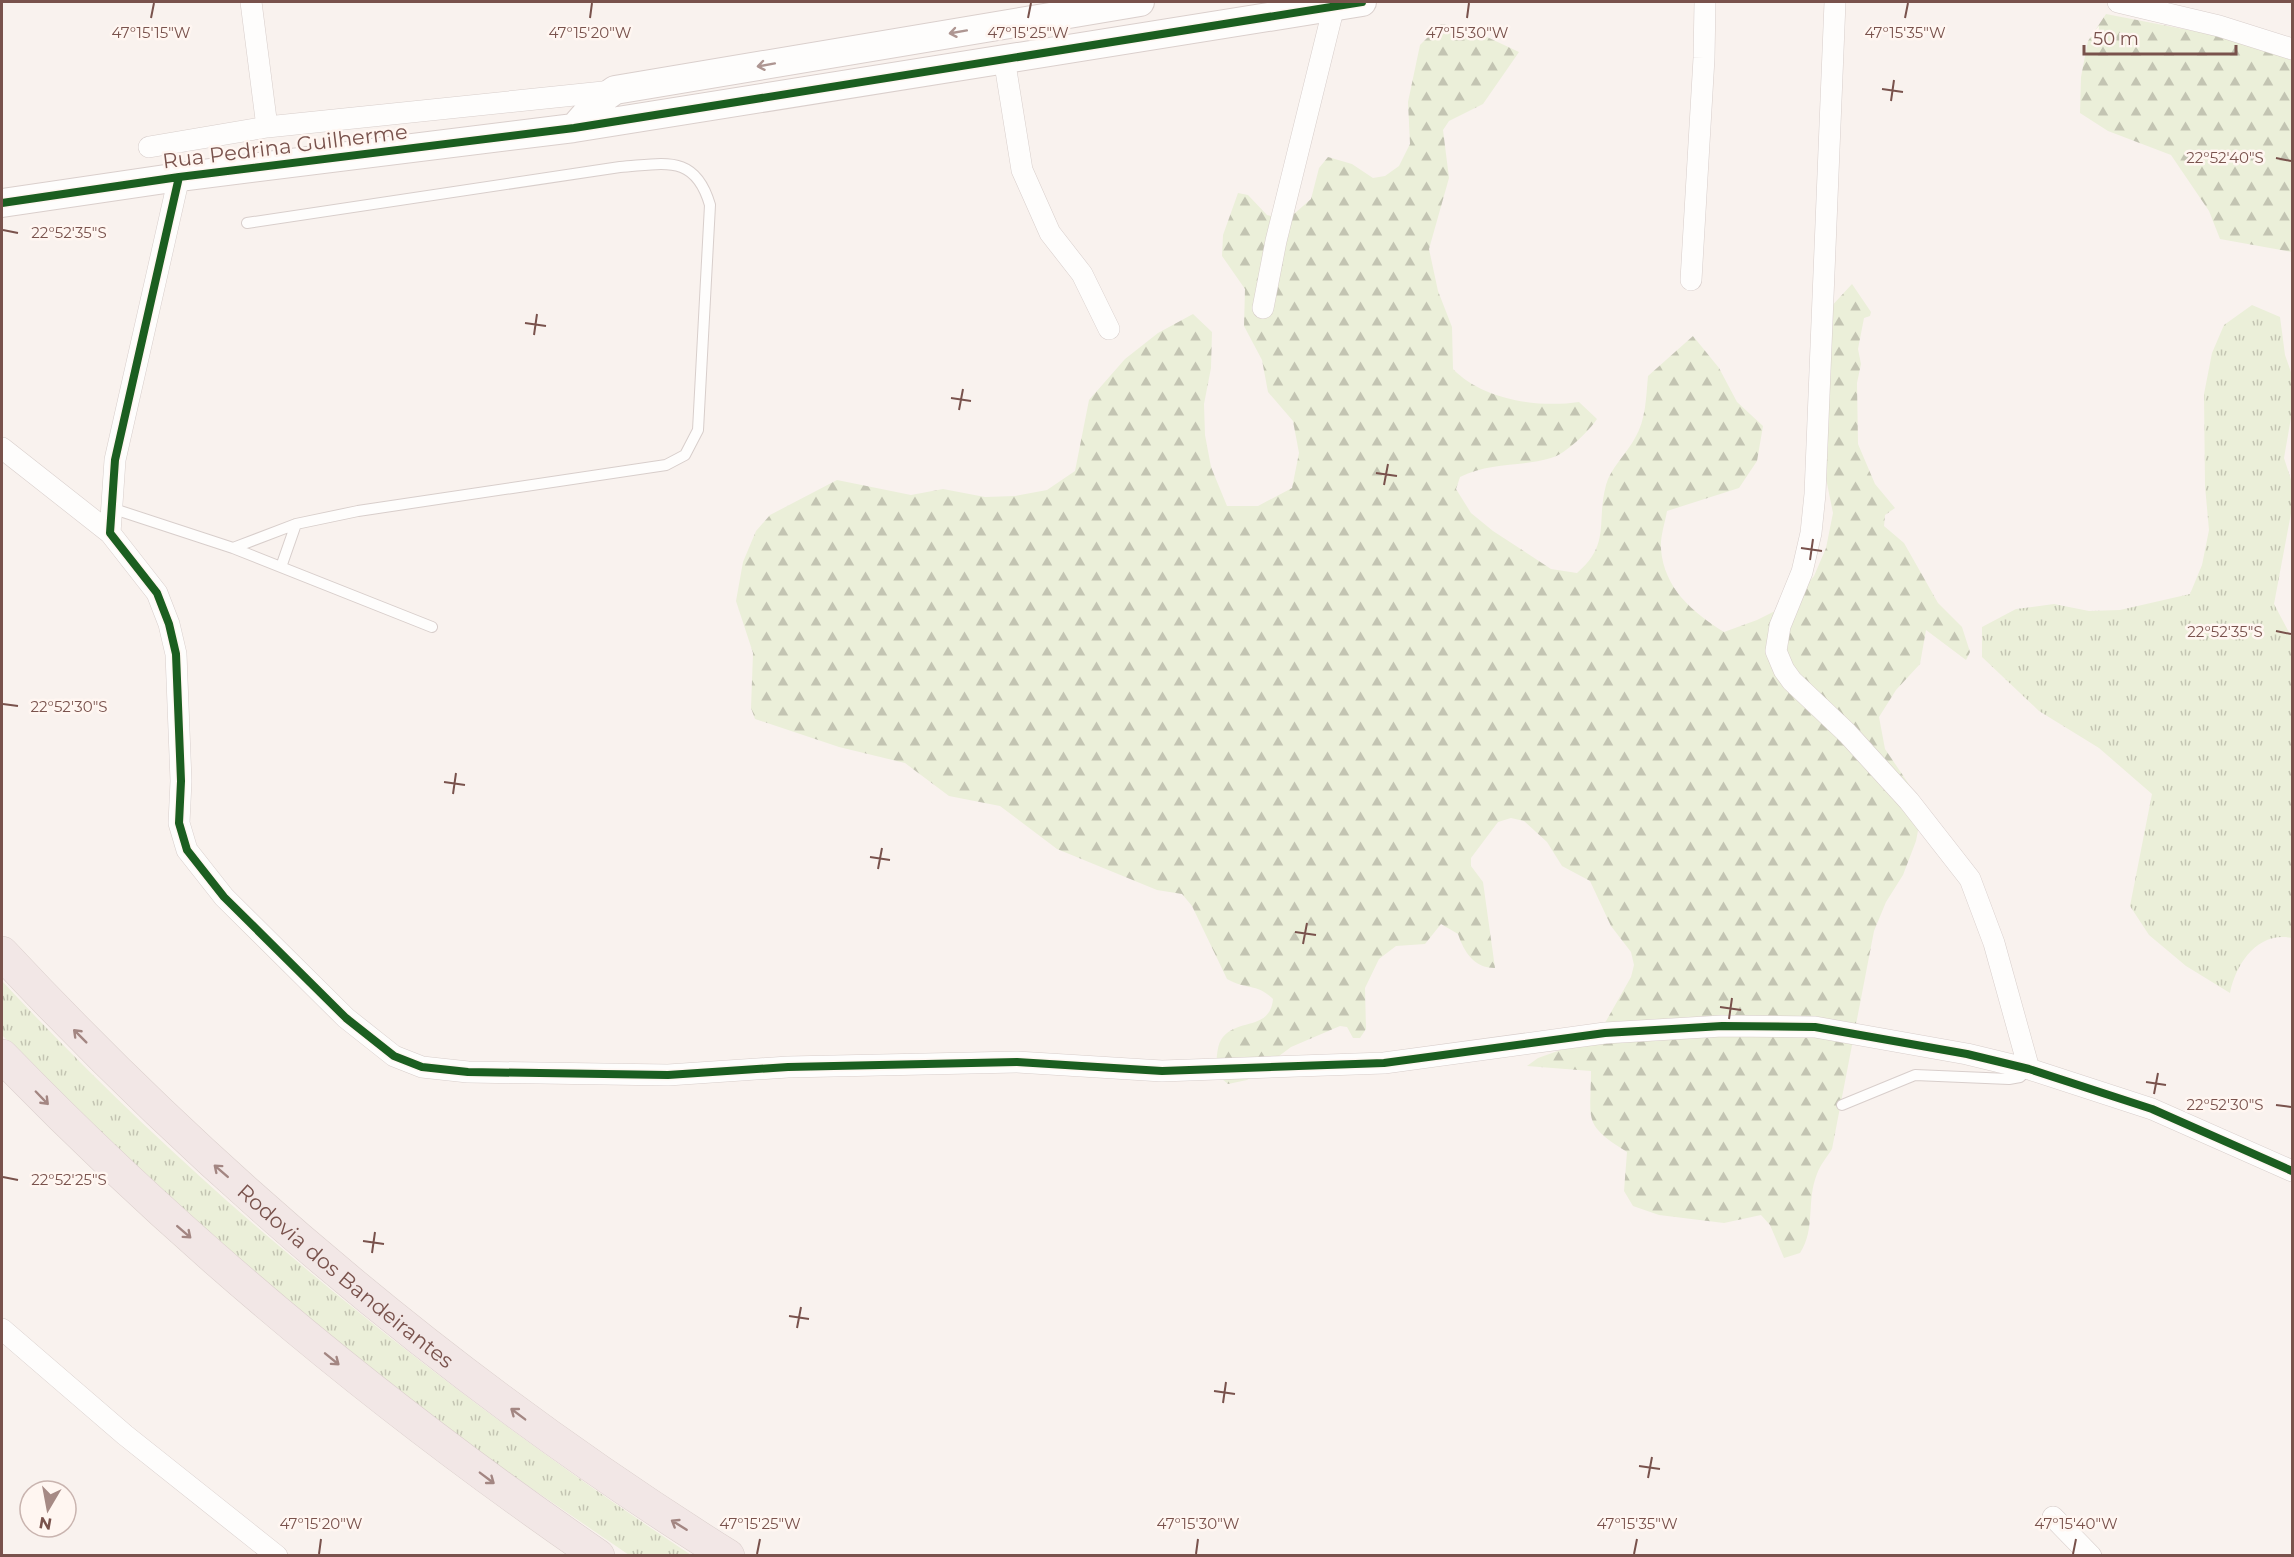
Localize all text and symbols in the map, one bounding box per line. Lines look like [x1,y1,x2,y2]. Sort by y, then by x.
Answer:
scale bar [2084,18,2236,56]
text: 47°15'15"W [112,23,191,42]
text: 47°15'20"W [548,23,632,42]
text: 47°15'25"W [987,23,1069,42]
text: 47°15'30"W [1426,23,1509,42]
text: 47°15'35"W [1864,23,1946,42]
one-way arrow [949,27,969,38]
text: 50 m [2093,28,2139,50]
one-way arrow [757,60,776,71]
street label: Rua Pedrina Guilherme [161,119,409,173]
text: 22°52'40"S [2186,148,2264,167]
text: 22°52'35"S [31,223,107,242]
text: 22°52'35"S [2187,622,2263,641]
text: 22°52'30"S [31,697,108,716]
one-way arrow [72,1029,87,1044]
one-way arrow [35,1091,50,1106]
text: 22°52'30"S [2187,1095,2264,1114]
one-way arrow [214,1164,229,1178]
text: 22°52'25"S [31,1170,107,1189]
street label: Rodovia dos Bandeirantes [233,1178,459,1373]
one-way arrow [176,1225,191,1239]
one-way arrow [324,1352,340,1365]
one-way arrow [511,1407,527,1420]
one-way arrow [478,1471,494,1484]
north arrow [18,1479,78,1539]
text: N [37,1513,54,1534]
text: 47°15'20"W [279,1514,363,1533]
text: 47°15'25"W [719,1514,801,1533]
text: 47°15'30"W [1157,1514,1240,1533]
text: 47°15'35"W [1596,1514,1678,1533]
text: 47°15'40"W [2034,1514,2118,1533]
one-way arrow [671,1518,688,1530]

